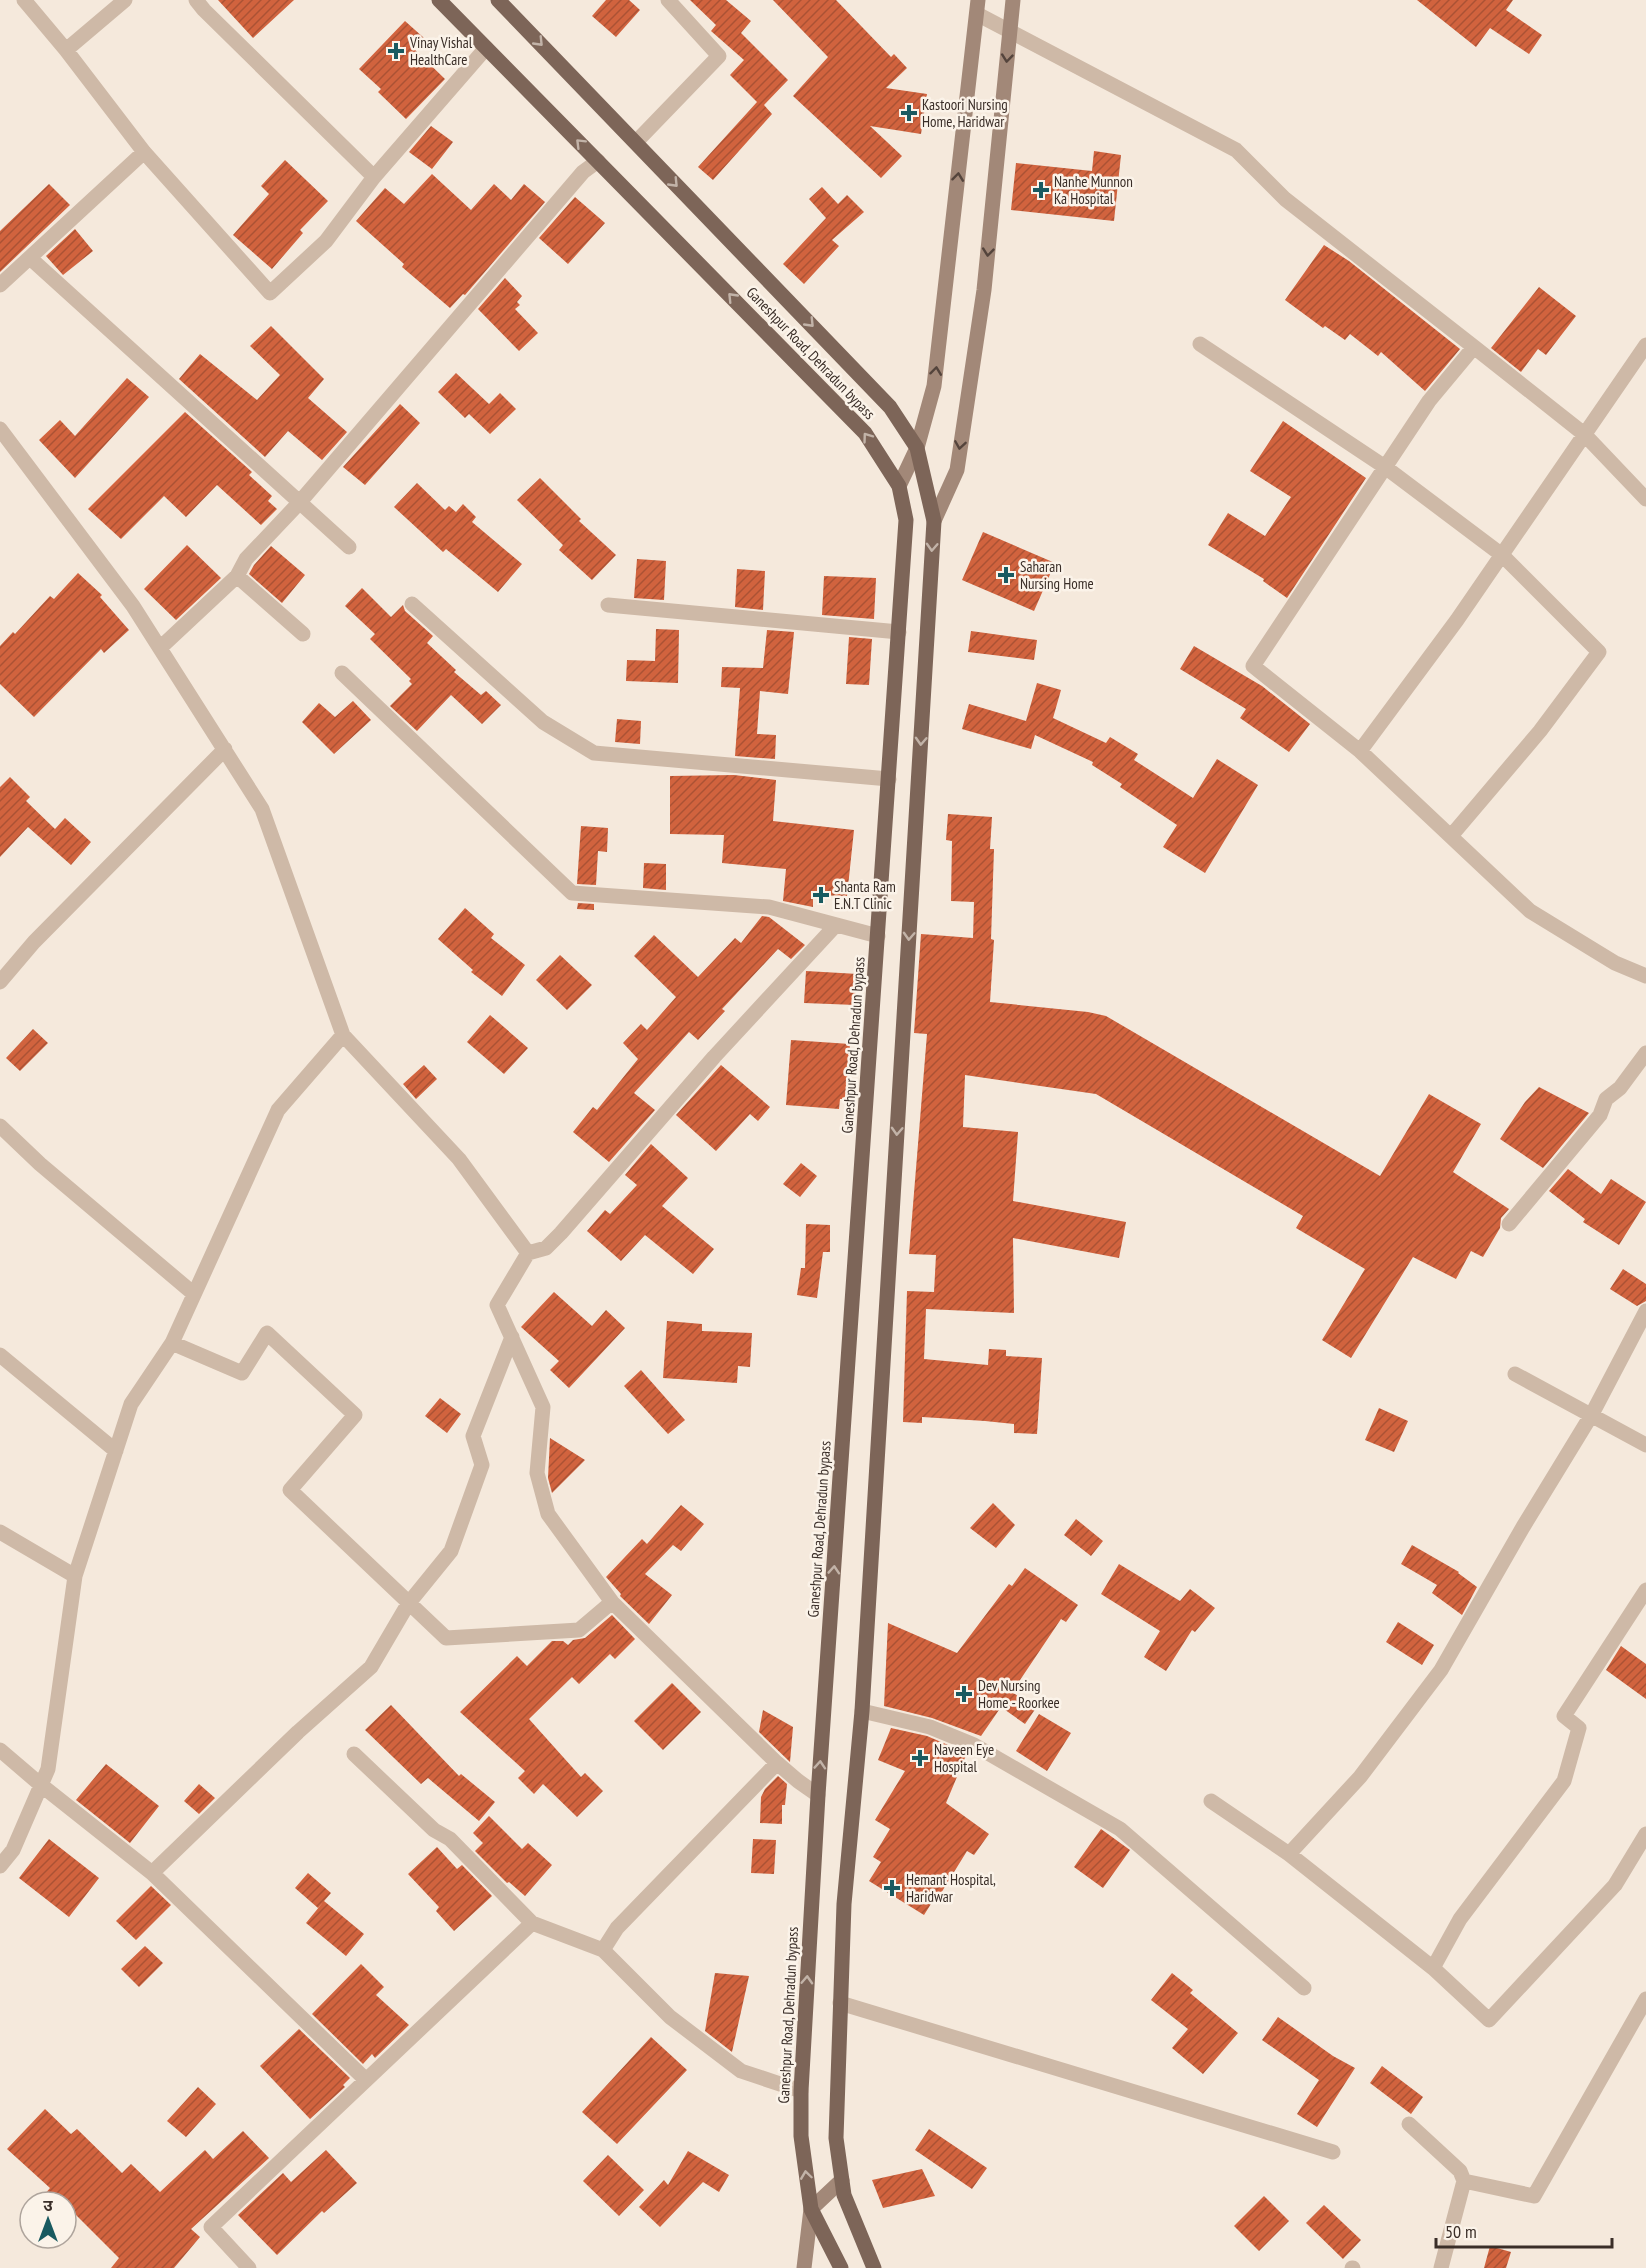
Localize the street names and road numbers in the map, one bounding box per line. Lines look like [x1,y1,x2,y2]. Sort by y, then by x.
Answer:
street label: Ganeshpur Road, Dehradun bypass [743,283,879,423]
street label: Ganeshpur Road, Dehradun bypass [837,956,869,1134]
street label: Ganeshpur Road, Dehradun bypass [803,1440,835,1618]
street label: Ganeshpur Road, Dehradun bypass [774,1926,802,2104]

